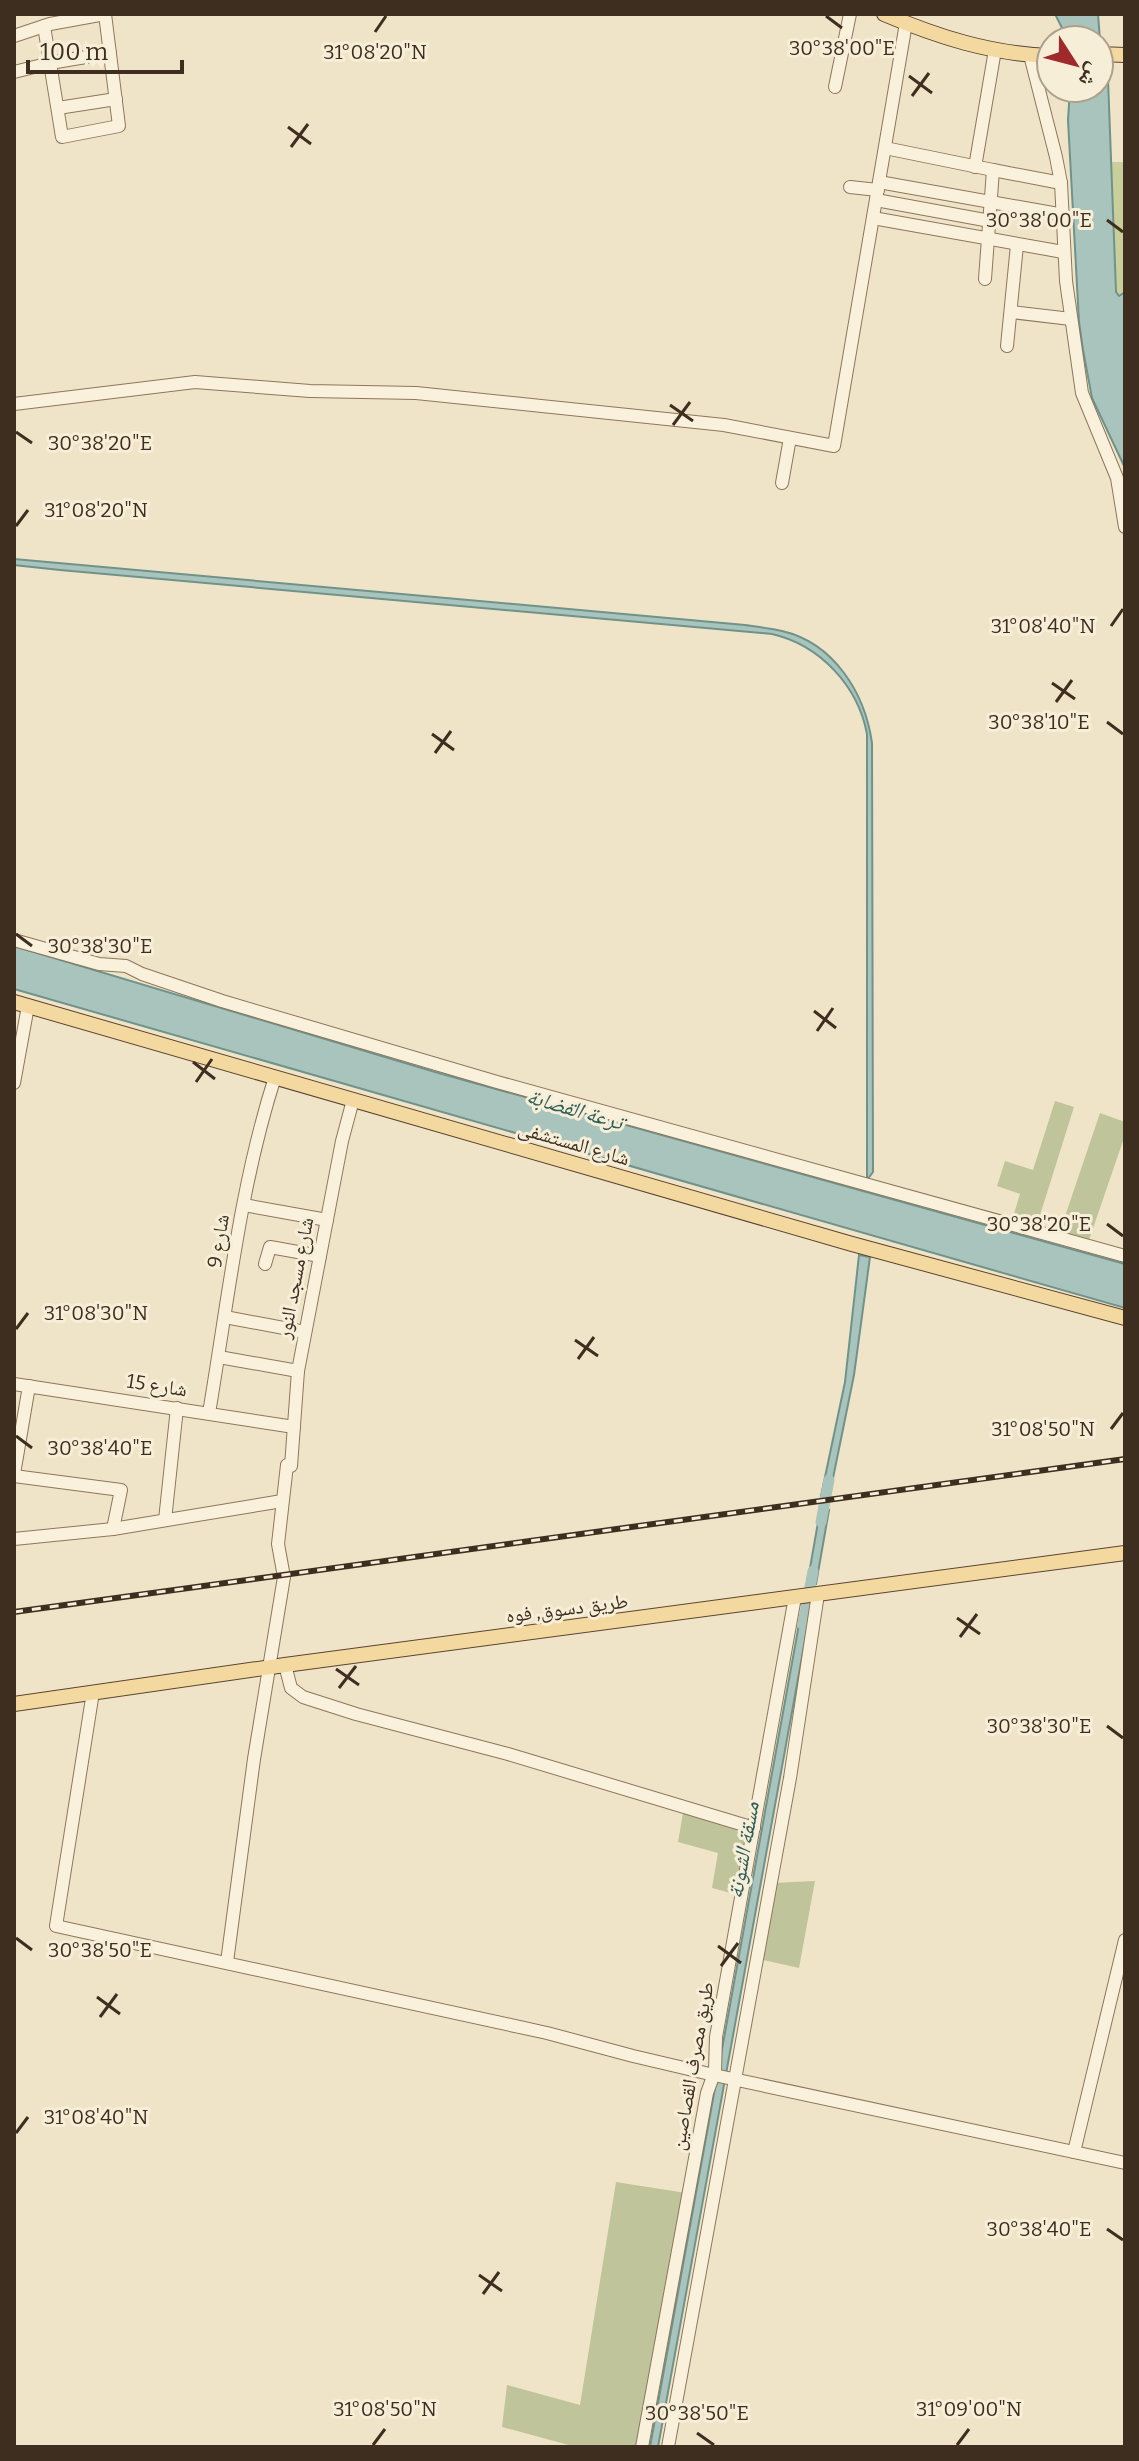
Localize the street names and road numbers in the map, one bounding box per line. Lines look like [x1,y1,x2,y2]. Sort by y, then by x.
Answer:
street label: شارع المستشفى [515,1116,632,1171]
street label: شارع 9 [202,1213,235,1270]
street label: شارع مسجد النور [271,1215,320,1342]
street label: شارع 15 [125,1368,189,1403]
street label: طريق دسوق, فوه [504,1589,630,1627]
street label: طريق مصرف القصاصين [665,1980,719,2152]

